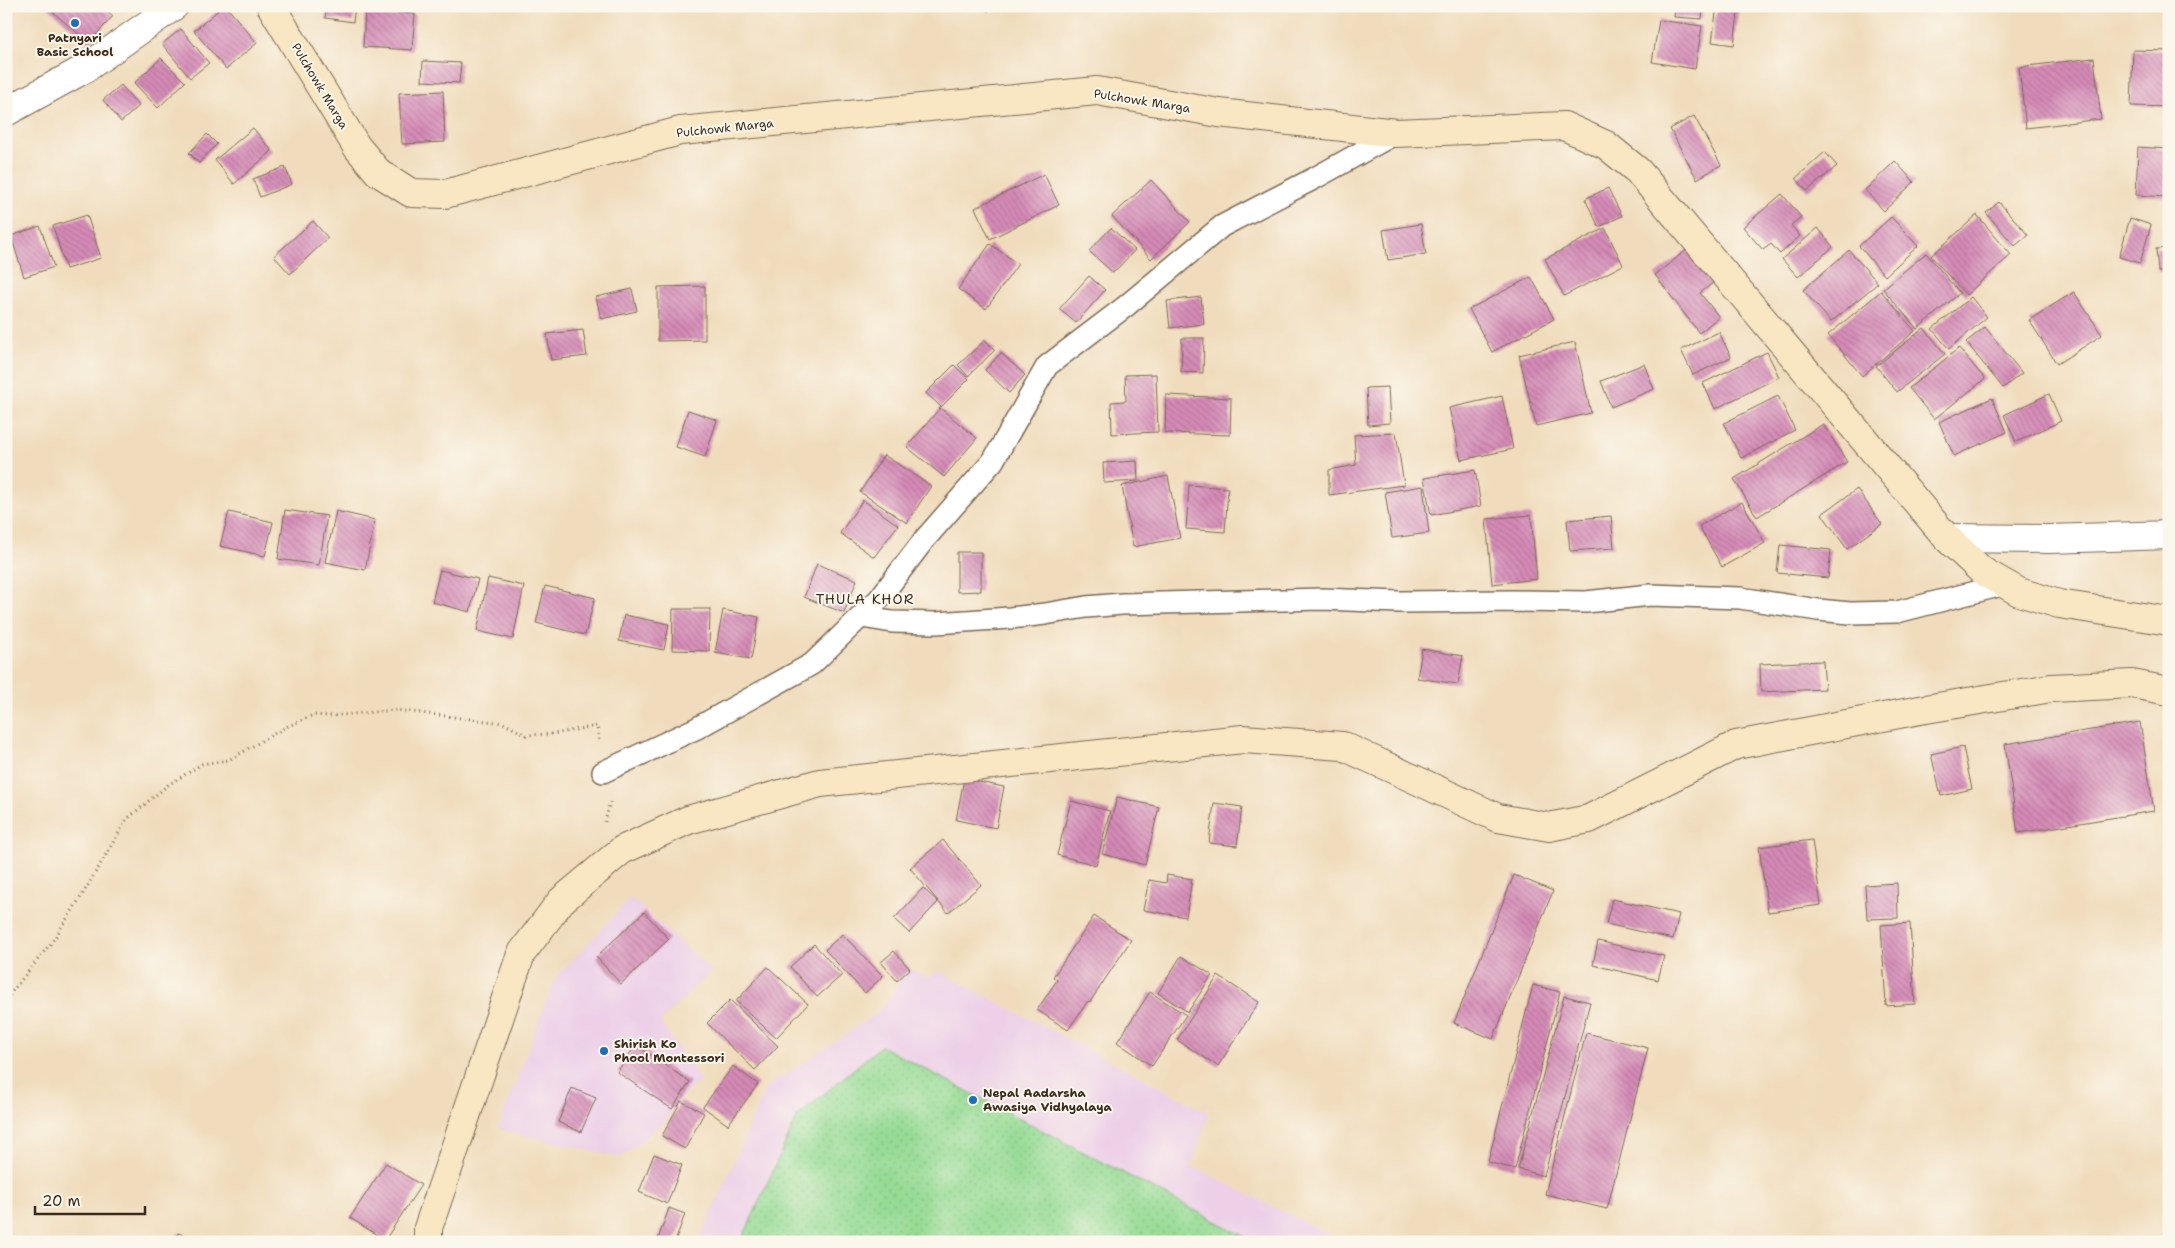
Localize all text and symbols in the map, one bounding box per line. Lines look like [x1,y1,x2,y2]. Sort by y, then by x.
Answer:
marker: Patnyari Basic School [69,17,81,29]
place label: Patnyari Basic School [37,30,113,60]
street label: Pulchowk Marga [288,40,352,132]
street label: Pulchowk Marga [1093,85,1192,117]
street label: Pulchowk Marga [676,115,775,141]
district label: THULA KHOR [816,590,914,608]
place label: Shirish Ko Phool Montessori [614,1036,725,1066]
marker: Shirish Ko Phool Montessori [598,1045,610,1057]
place label: Nepal Aadarsha Awasiya Vidhyalaya [983,1085,1113,1115]
marker: Nepal Aadarsha Awasiya Vidhyalaya [967,1094,979,1106]
scale bar [35,1183,145,1215]
text: 20 m [42,1191,81,1211]

